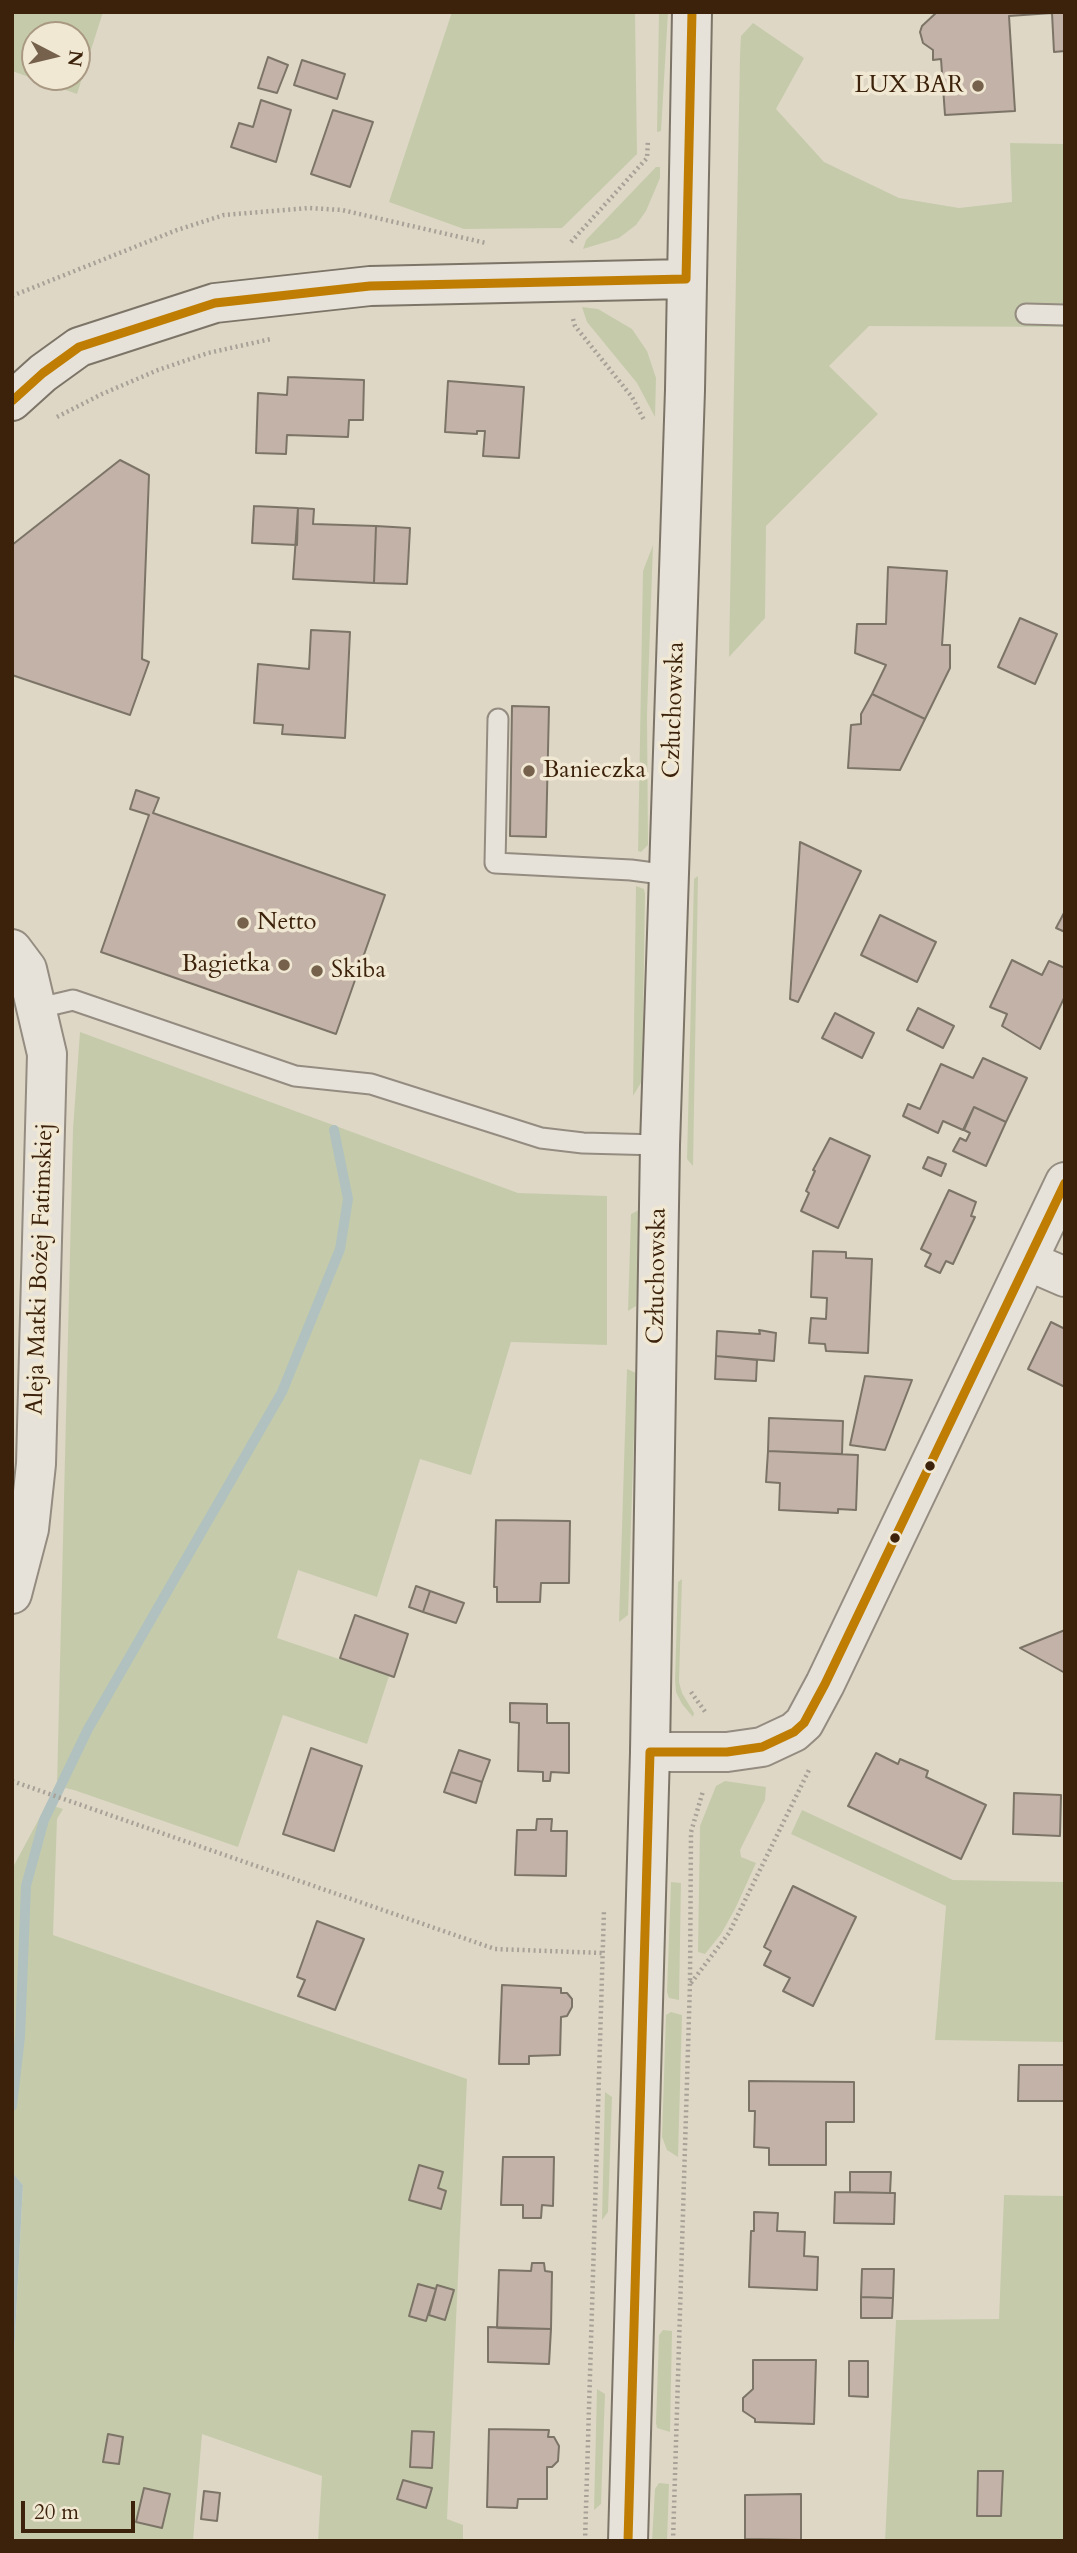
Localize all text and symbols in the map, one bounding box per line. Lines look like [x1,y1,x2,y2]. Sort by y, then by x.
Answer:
north arrow [21,21,91,91]
text: N [61,49,89,68]
place label: LUX BAR [855,72,964,100]
marker: LUX BAR [970,78,986,94]
street label: Człuchowska [658,641,692,779]
place label: Banieczka [543,757,646,785]
marker: Banieczka [521,763,537,779]
place label: Netto [257,909,317,937]
marker: Netto [235,915,251,931]
place label: Bagietka [181,951,270,979]
marker: Bagietka [276,957,292,973]
place label: Skiba [331,957,386,985]
marker: Skiba [309,963,325,979]
street label: Aleja Matki Bożej Fatimskiej [22,1122,60,1416]
street label: Człuchowska [642,1208,674,1344]
unlabelled marker [923,1459,937,1473]
unlabelled marker [888,1531,902,1545]
scale bar [24,2486,138,2530]
text: 20 m [34,2498,79,2527]

